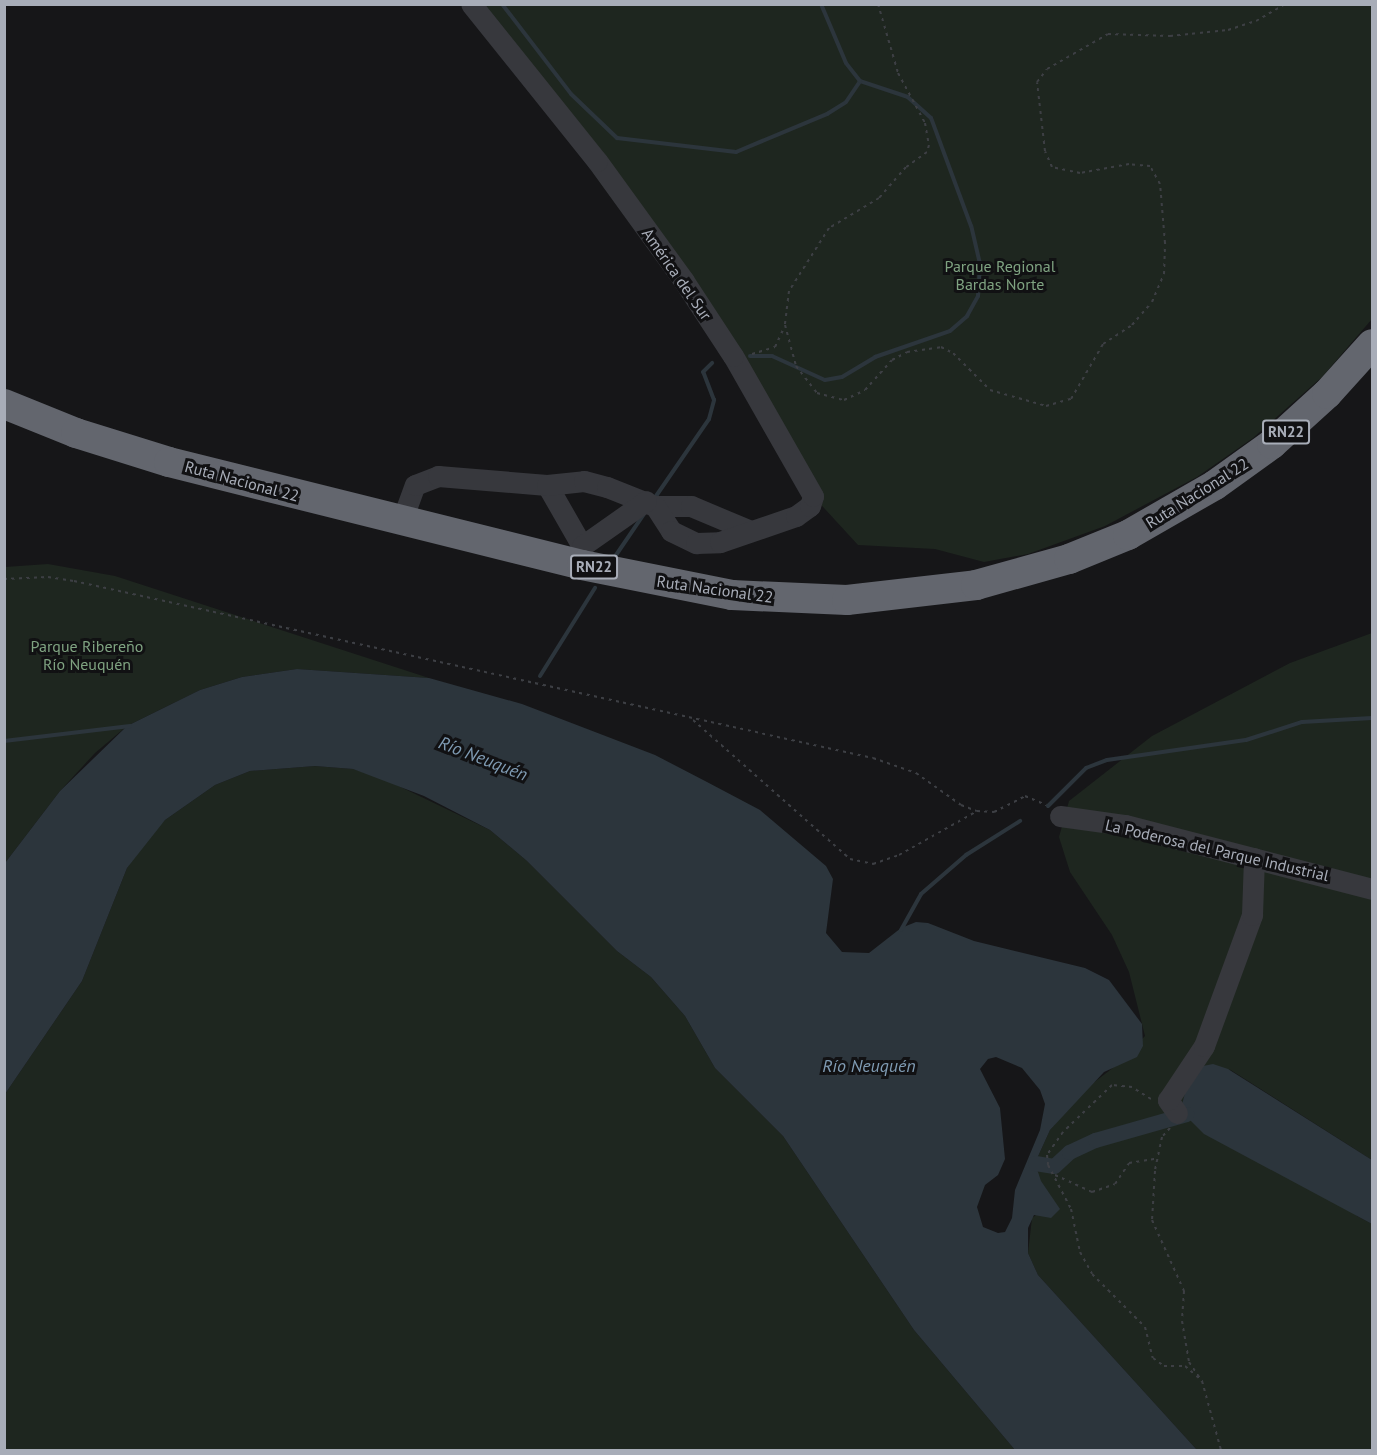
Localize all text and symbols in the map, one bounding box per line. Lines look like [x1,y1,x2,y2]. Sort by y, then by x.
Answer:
street label: América del Sur [638,224,716,324]
park label: Parque Regional Bardas Norte [945,256,1055,294]
road number: RN22 [1262,420,1310,444]
street label: Ruta Nacional 22 [1142,454,1252,532]
street label: Ruta Nacional 22 [183,457,301,505]
road number: RN22 [570,555,618,579]
street label: Ruta Nacional 22 [655,571,775,607]
park label: Parque Ribereño Río Neuquén [31,636,143,674]
water label: Río Neuquén [436,732,530,786]
street label: La Poderosa del Parque Industrial [1103,815,1331,885]
water label: Río Neuquén [822,1055,916,1077]

